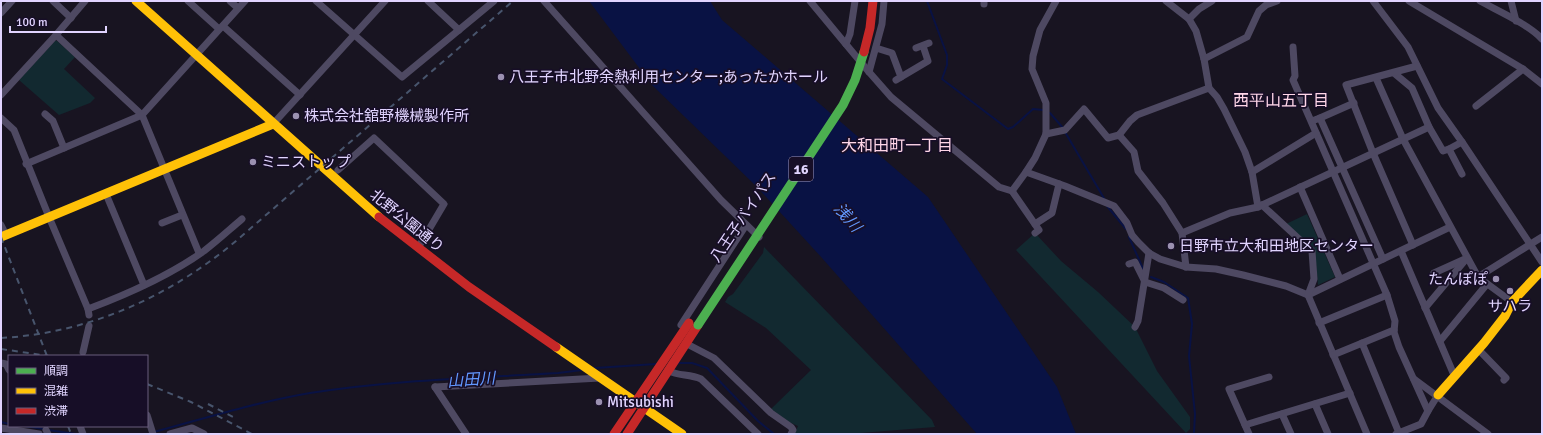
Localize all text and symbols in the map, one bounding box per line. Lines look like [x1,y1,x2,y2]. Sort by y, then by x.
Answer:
scale bar [10,8,106,34]
text: 100 m [16,15,48,30]
place label: 八王子市北野余熱利用センター;あったかホール [509,68,828,86]
marker: 八王子市北野余熱利用センター;あったかホール [496,72,506,82]
district label: 西平山五丁目 [1233,91,1329,111]
place label: 株式会社舘野機械製作所 [304,107,469,125]
marker: 株式会社舘野機械製作所 [291,111,301,121]
district label: 大和田町一丁目 [841,136,953,156]
place label: ミニストップ [261,153,351,171]
marker: ミニストップ [248,157,258,167]
road number: 16 [789,157,813,181]
street label: 八王子バイパス [706,169,780,265]
street label: 北野公園通り [366,186,448,256]
water label: 浅川 [829,199,867,238]
place label: 日野市立大和田地区センター [1179,237,1374,255]
marker: 日野市立大和田地区センター [1166,241,1176,251]
place label: たんぽぽ [1428,270,1488,288]
marker: たんぽぽ [1491,274,1501,284]
marker: サハラ [1505,286,1515,296]
place label: サハラ [1488,297,1532,315]
legend [8,355,148,427]
text: 順調 [44,364,68,379]
water label: 山田川 [446,368,498,392]
text: 混雑 [44,384,68,399]
place label: Mitsubishi [607,393,674,411]
marker: Mitsubishi [594,397,604,407]
text: 渋滞 [44,404,68,419]

